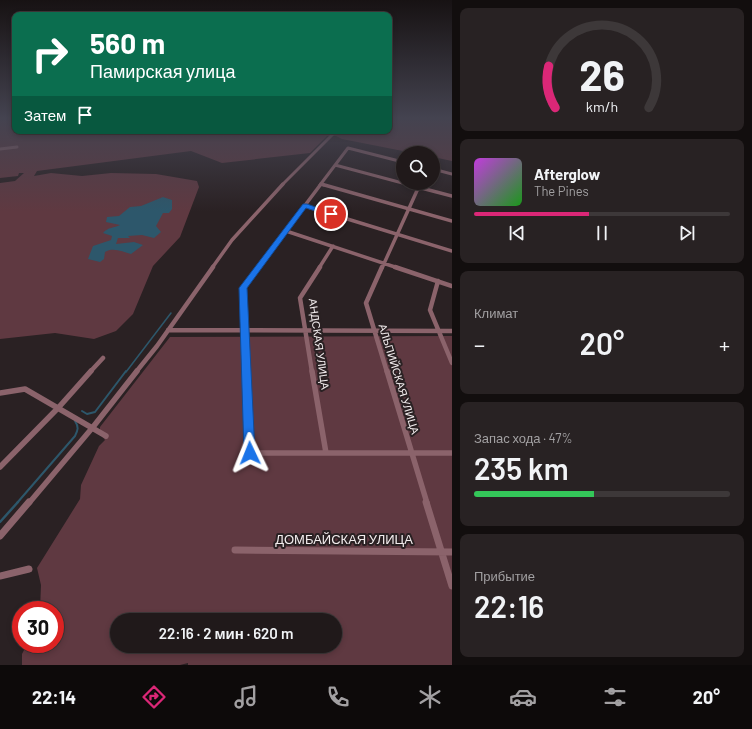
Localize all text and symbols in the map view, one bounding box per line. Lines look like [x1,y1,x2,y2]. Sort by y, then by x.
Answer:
text: 560 m [90,26,165,60]
icon: right [24,28,76,80]
text: 26 [579,49,625,99]
text: Памирская улица [90,60,236,82]
text: km/h [586,97,618,114]
icon: arrive [74,104,96,126]
text: Затем [24,106,66,124]
map controls [396,146,440,190]
button: search [396,146,440,190]
text: Afterglow [534,165,600,183]
text: The Pines [534,183,589,199]
pin [314,197,348,231]
icon: arrive [320,203,342,225]
icon: previous [506,222,528,244]
icon: pause [591,222,613,244]
icon: next [676,222,698,244]
street label: АНДСКАЯ УЛИЦА [307,298,332,391]
text: Климат [474,305,518,321]
street label: АЛЬПИЙСКАЯ УЛИЦА [376,322,423,436]
text: 20° [580,325,624,361]
text: − [474,331,485,357]
text: + [719,331,730,357]
text: Запас хода · 47% [474,430,572,446]
position arrow [229,432,271,474]
text: 235 km [474,450,569,486]
street label: ДОМБАЙСКАЯ УЛИЦА [275,531,413,547]
text: Прибытие [474,568,535,584]
text: 22:16 [474,588,544,624]
speed limit sign: 30 [12,601,64,653]
text: 22:16 · 2 мин · 620 m [159,624,293,642]
icon: directions [140,683,168,711]
icon: music [232,683,260,711]
icon: phone [324,683,352,711]
icon: climate [416,683,444,711]
icon: car [509,683,537,711]
icon: filters [601,683,629,711]
text: 22:14 [32,686,76,708]
text: 20° [693,686,720,708]

